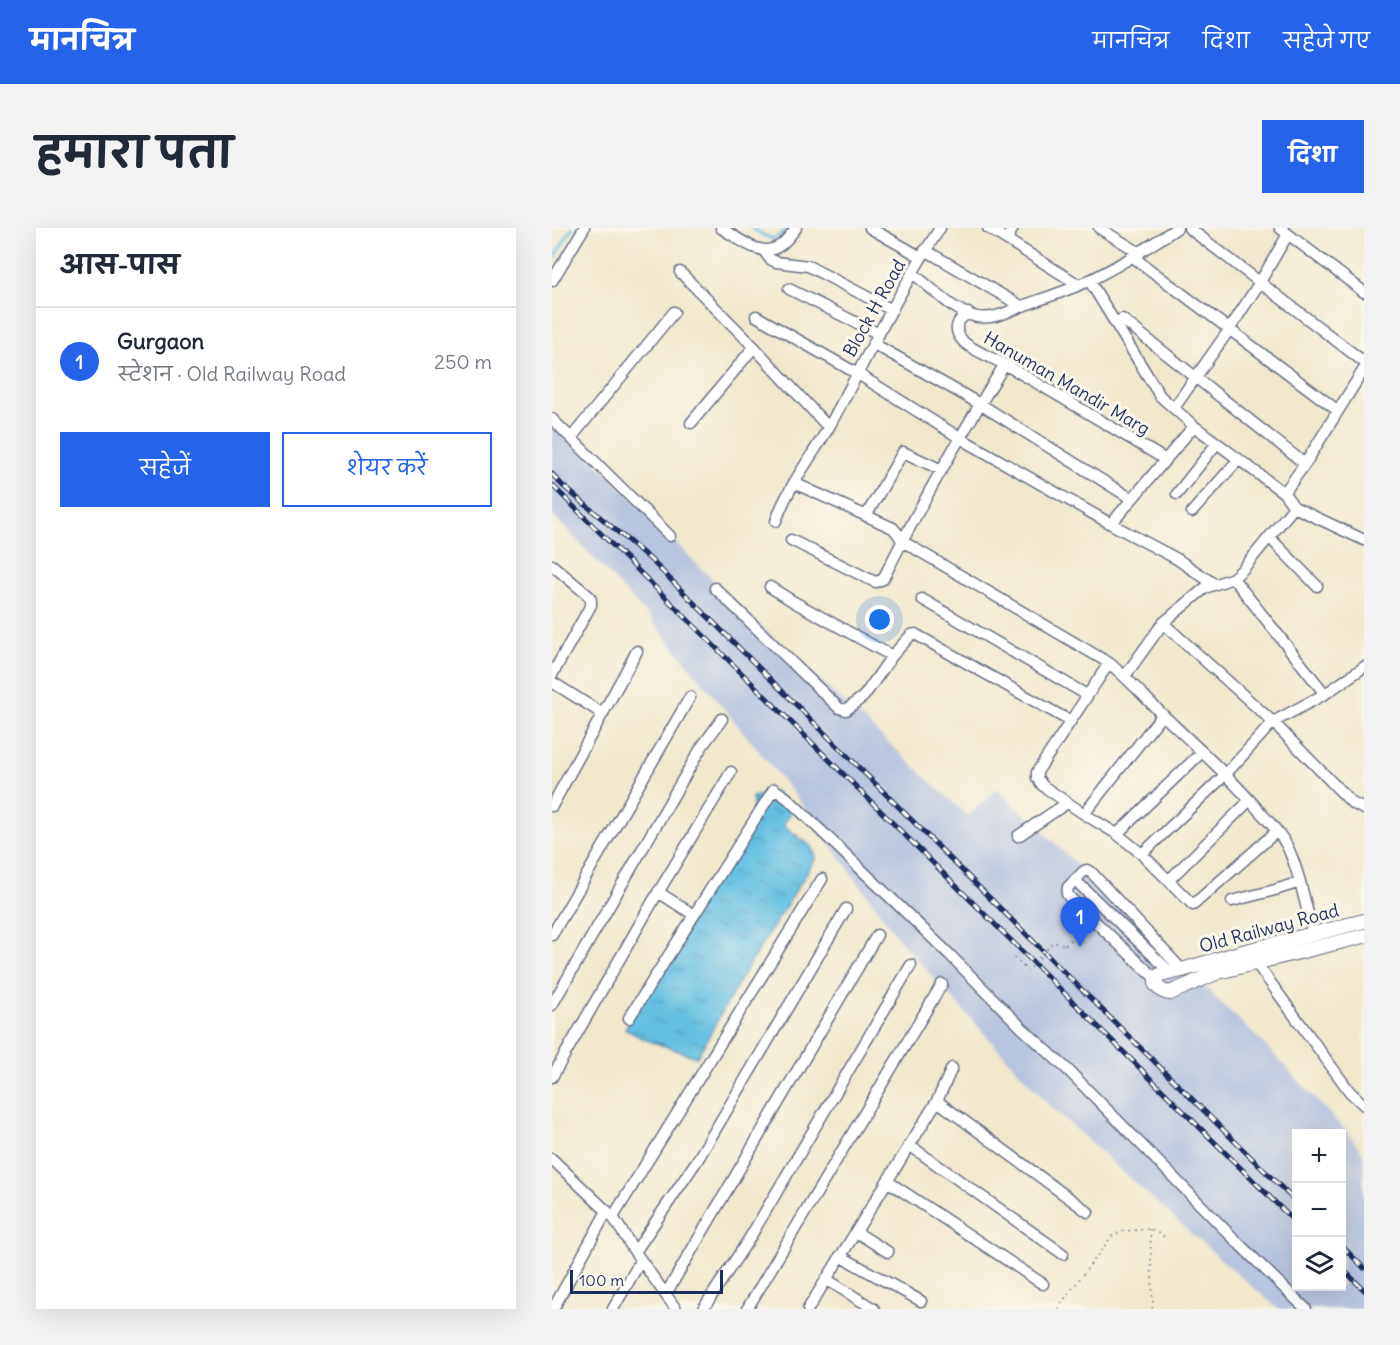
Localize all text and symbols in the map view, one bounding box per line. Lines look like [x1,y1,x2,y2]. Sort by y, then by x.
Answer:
text: मानचित्र [30,22,134,58]
text: मानचित्र [1092,27,1170,54]
text: दिशा [1203,27,1250,54]
text: सहेजे गए [1283,27,1370,54]
button: दिशा [1262,120,1364,193]
text: हमारा पता [36,126,233,178]
text: आस-पास [60,248,180,281]
street label: Block H Road [838,255,910,361]
street label: Hanuman Mandir Marg [980,326,1154,440]
text: Gurgaon [117,327,204,355]
text: 1 [76,349,83,374]
text: 250 m [434,349,492,374]
text: स्टेशन · Old Railway Road [117,361,346,386]
button: सहेजें [60,432,270,507]
button: शेयर करें [282,432,492,507]
your location [865,605,894,634]
pin: 1 [1060,898,1100,947]
street label: Old Railway Road [1197,898,1342,958]
map controls [1292,1129,1346,1291]
button: + [1292,1129,1346,1183]
button: − [1292,1183,1346,1237]
button: layers [1292,1237,1346,1291]
scale bar [570,1267,723,1294]
text: 100 m [579,1270,624,1290]

